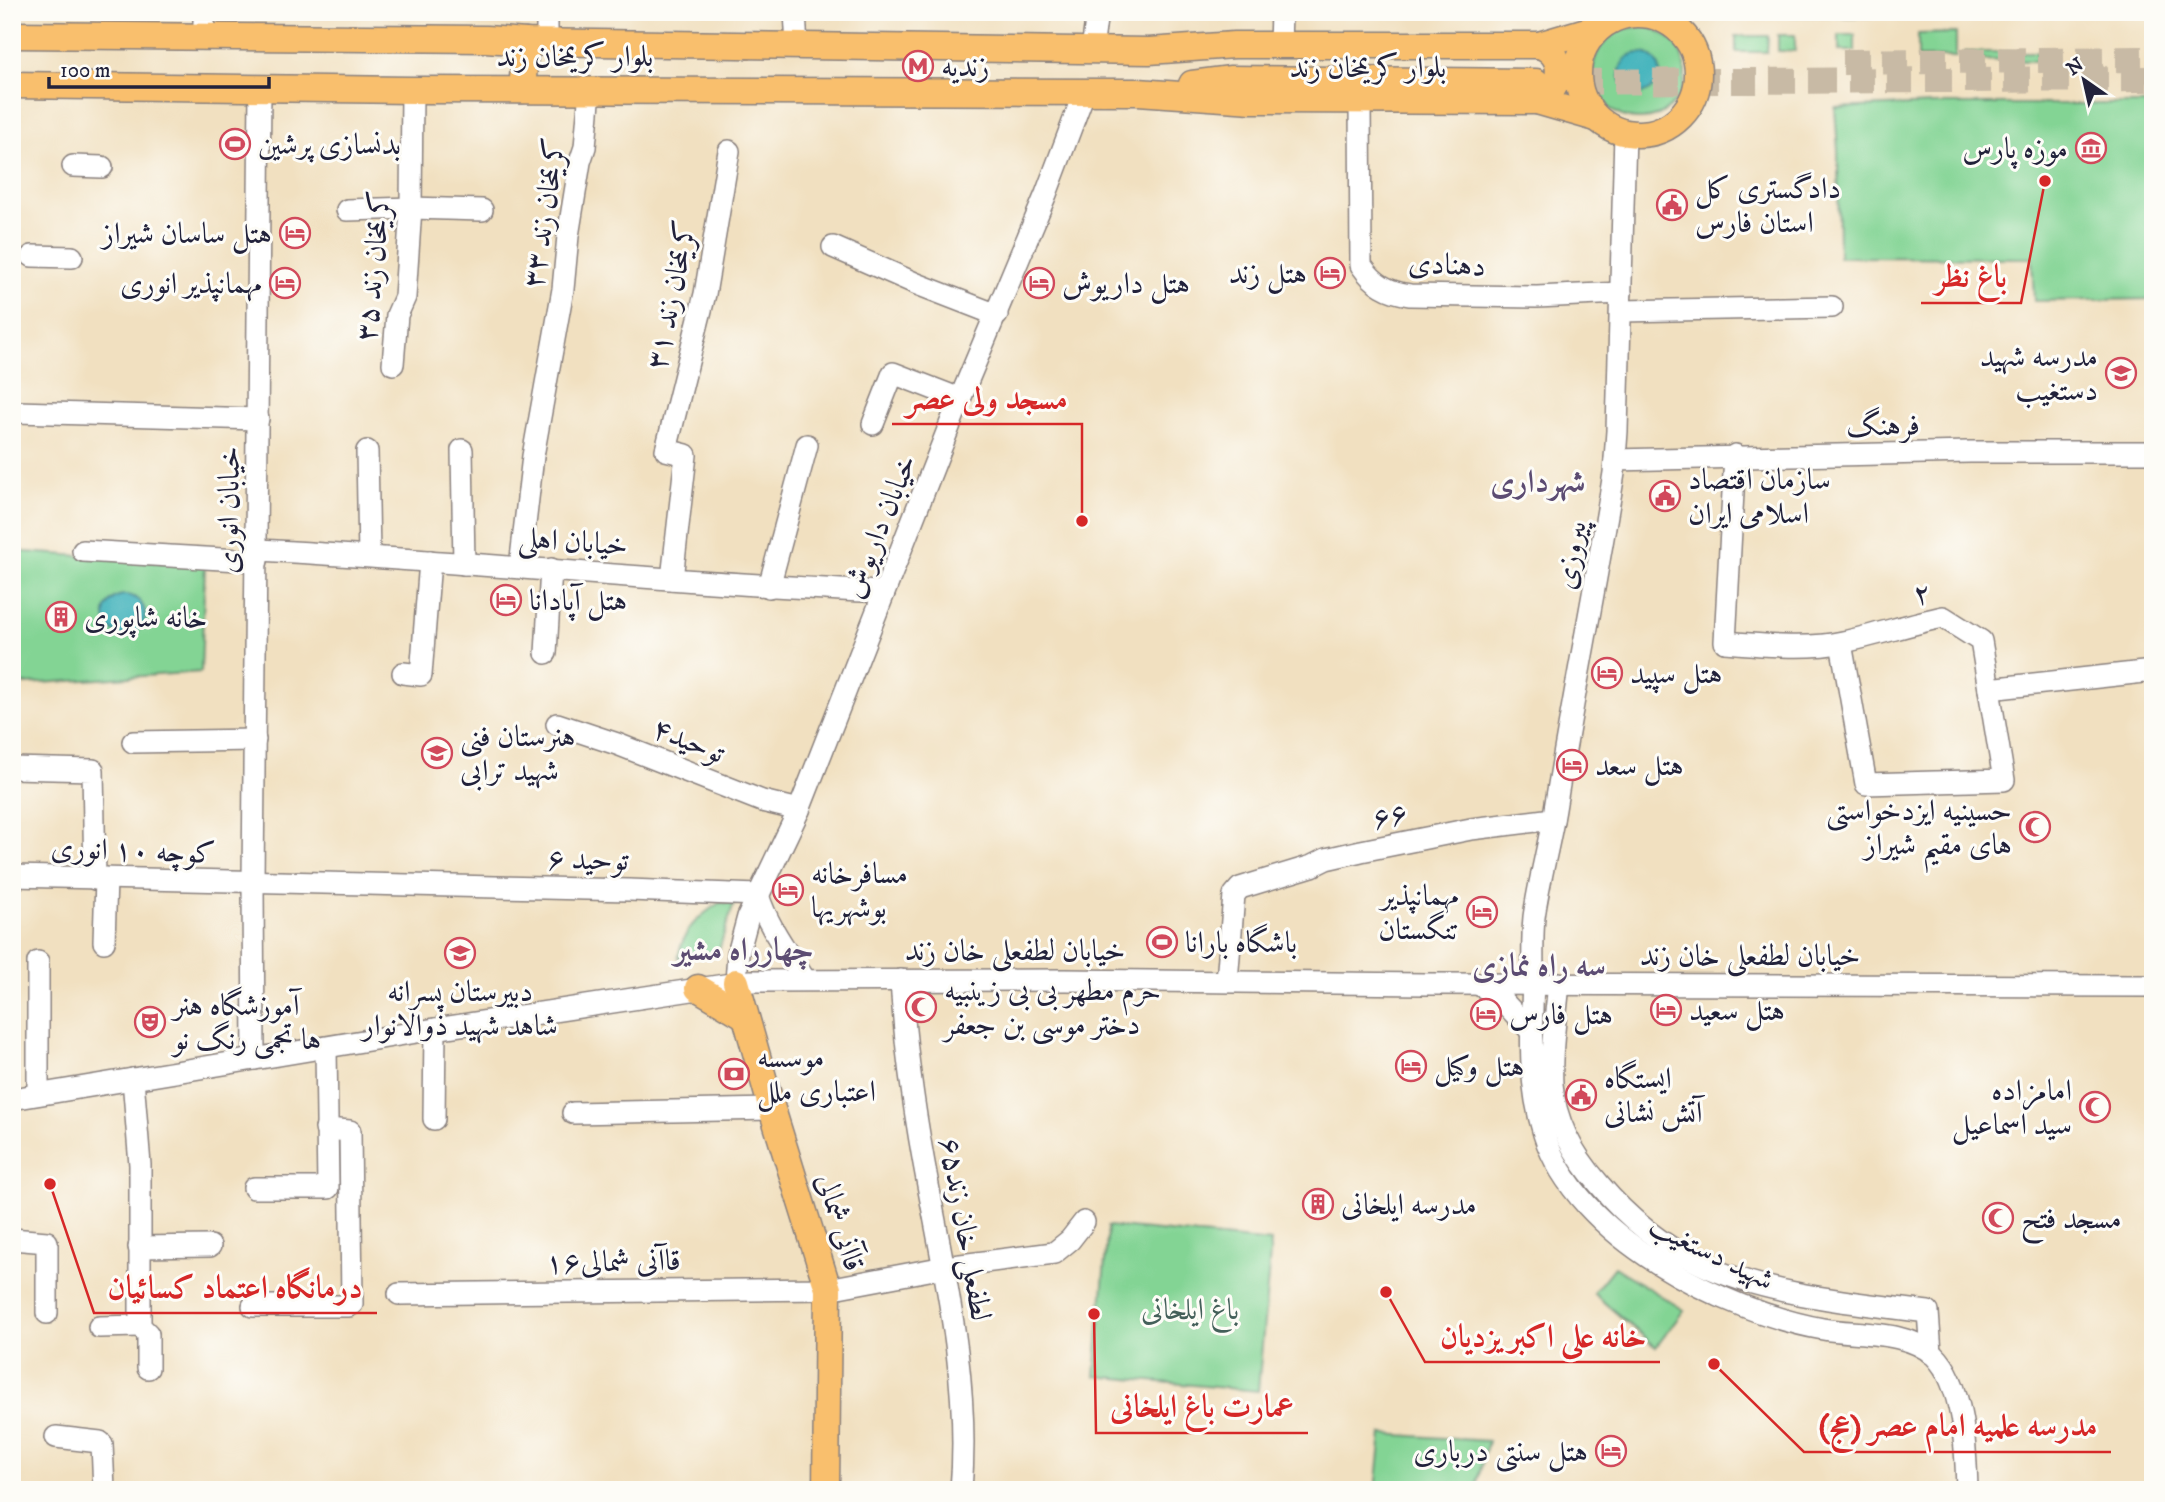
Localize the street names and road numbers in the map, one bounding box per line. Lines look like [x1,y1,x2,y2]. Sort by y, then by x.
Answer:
street label: بلوار کریمخان زند [496,39,654,76]
street label: بلوار کریمخان زند [1289,50,1447,87]
street label: کریمخان زند ۳۳ [515,136,576,291]
street label: کریمخان زند ۳۵ [348,189,401,343]
street label: کریمخان زند ۳۱ [639,218,706,373]
street label: دهنادی [1407,245,1487,286]
street label: فرهنگ [1846,405,1920,446]
street label: خیابان انوری [210,446,249,574]
street label: خیابان داریوش [835,449,926,604]
street label: پیروزی [1547,517,1597,593]
street label: خیابان اهلی [517,520,629,567]
street label: ۲ [1911,575,1933,614]
street label: توحید۴ [647,710,730,773]
street label: ۶۶ [1370,795,1411,838]
street label: کوچه ۱۰ انوری [50,830,216,874]
street label: ۶ توحید [547,841,629,880]
street label: خیابان لطفعلی خان زند [905,933,1125,972]
street label: خیابان لطفعلی خان زند [1640,938,1860,977]
street label: لطفعلی خان زند۶۵ [928,1135,999,1324]
street label: قاآنی شمالی [807,1169,873,1276]
street label: شهید دستغیب [1643,1207,1780,1299]
street label: قاآنی شمالی۱۶ [545,1242,681,1282]

